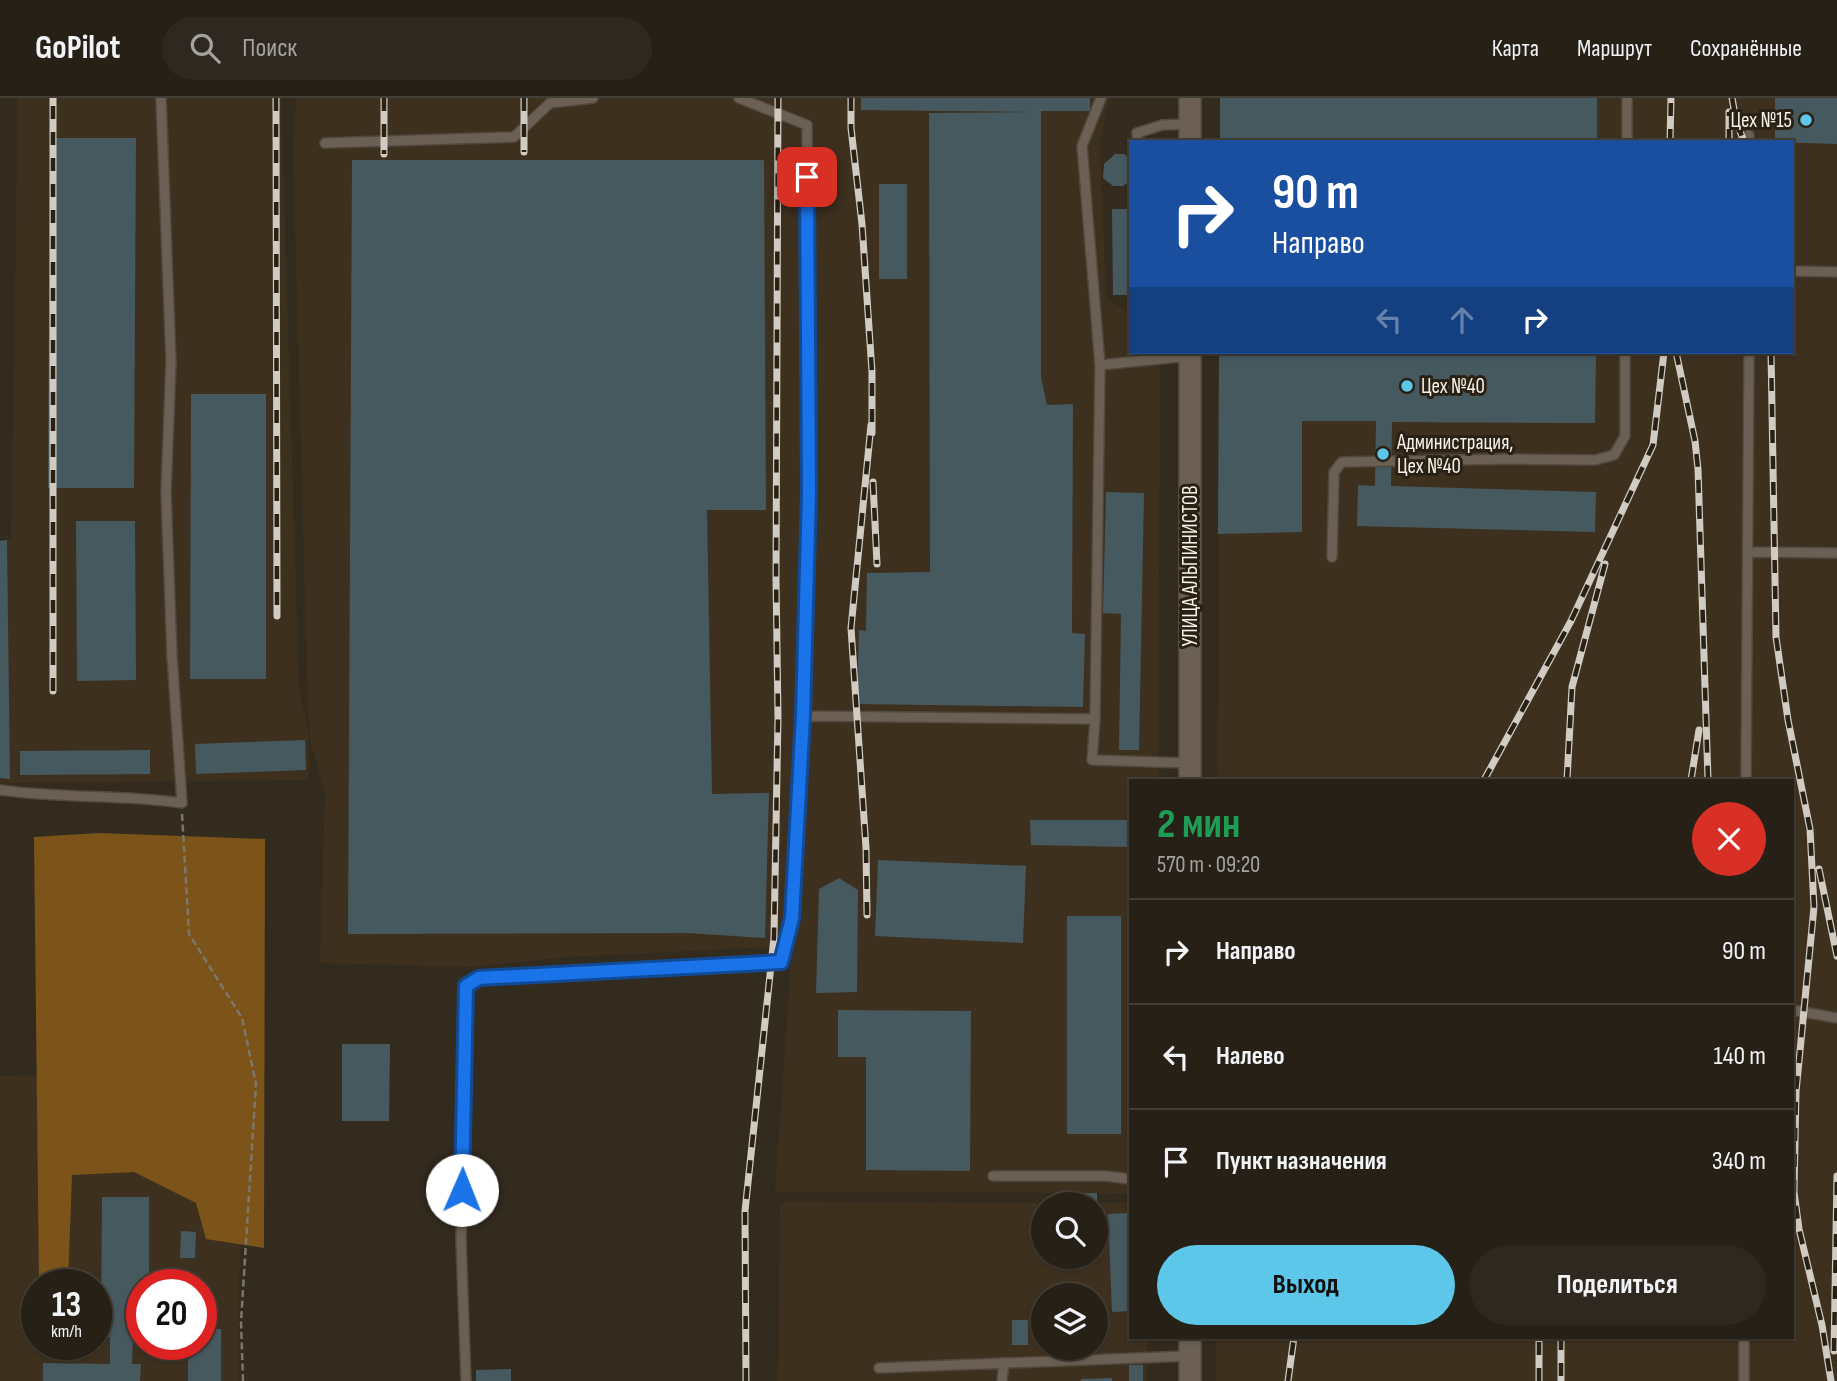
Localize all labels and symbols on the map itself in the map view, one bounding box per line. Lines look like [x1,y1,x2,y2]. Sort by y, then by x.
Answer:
place label: Цех №15 [1730,108,1792,133]
marker: Цех №15 [1798,112,1814,128]
pin [777,147,837,207]
place label: Цех №40 [1421,374,1485,399]
marker: Цех №40 [1399,378,1415,394]
place label: Администрация, Цех №40 [1396,430,1513,479]
marker: Администрация, Цех №40 [1375,446,1391,462]
street label: УЛИЦА АЛЬПИНИСТОВ [1178,485,1203,647]
position arrow [425,1153,499,1227]
speed limit sign: 20 [126,1269,217,1360]

